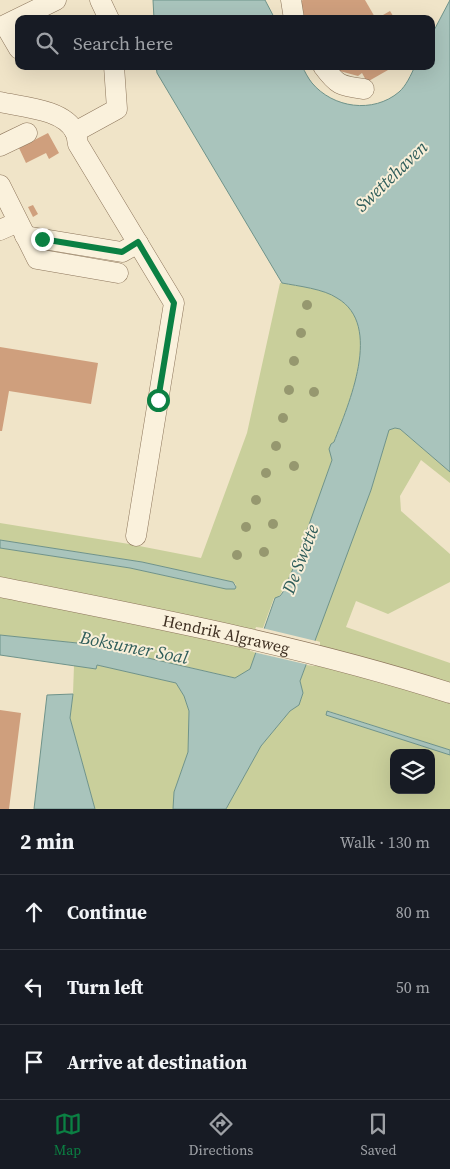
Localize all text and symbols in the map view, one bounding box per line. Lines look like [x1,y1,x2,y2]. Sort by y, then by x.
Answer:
search box [15,15,435,70]
icon: search [33,29,61,57]
text: Search here [73,30,173,56]
water label: Swettehaven [349,135,433,217]
route end [31,228,54,251]
route start [147,389,170,412]
water label: De Swette [275,520,325,598]
street label: Hendrik Algraweg [161,609,292,659]
water label: Boksumer Soal [77,624,190,670]
map controls [390,749,435,794]
button: layers [390,749,435,794]
text: 2 min [20,827,75,856]
text: Walk · 130 m [340,831,430,853]
icon: ahead [20,898,48,926]
text: Continue [67,899,147,925]
text: 80 m [396,901,430,923]
icon: left [20,973,48,1001]
text: Turn left [67,974,143,1000]
text: 50 m [396,976,430,998]
icon: arrive [20,1048,48,1076]
text: Arrive at destination [67,1049,247,1075]
tab: Map [54,1110,82,1160]
tab: Directions [189,1110,253,1160]
tab: Saved [361,1110,396,1160]

